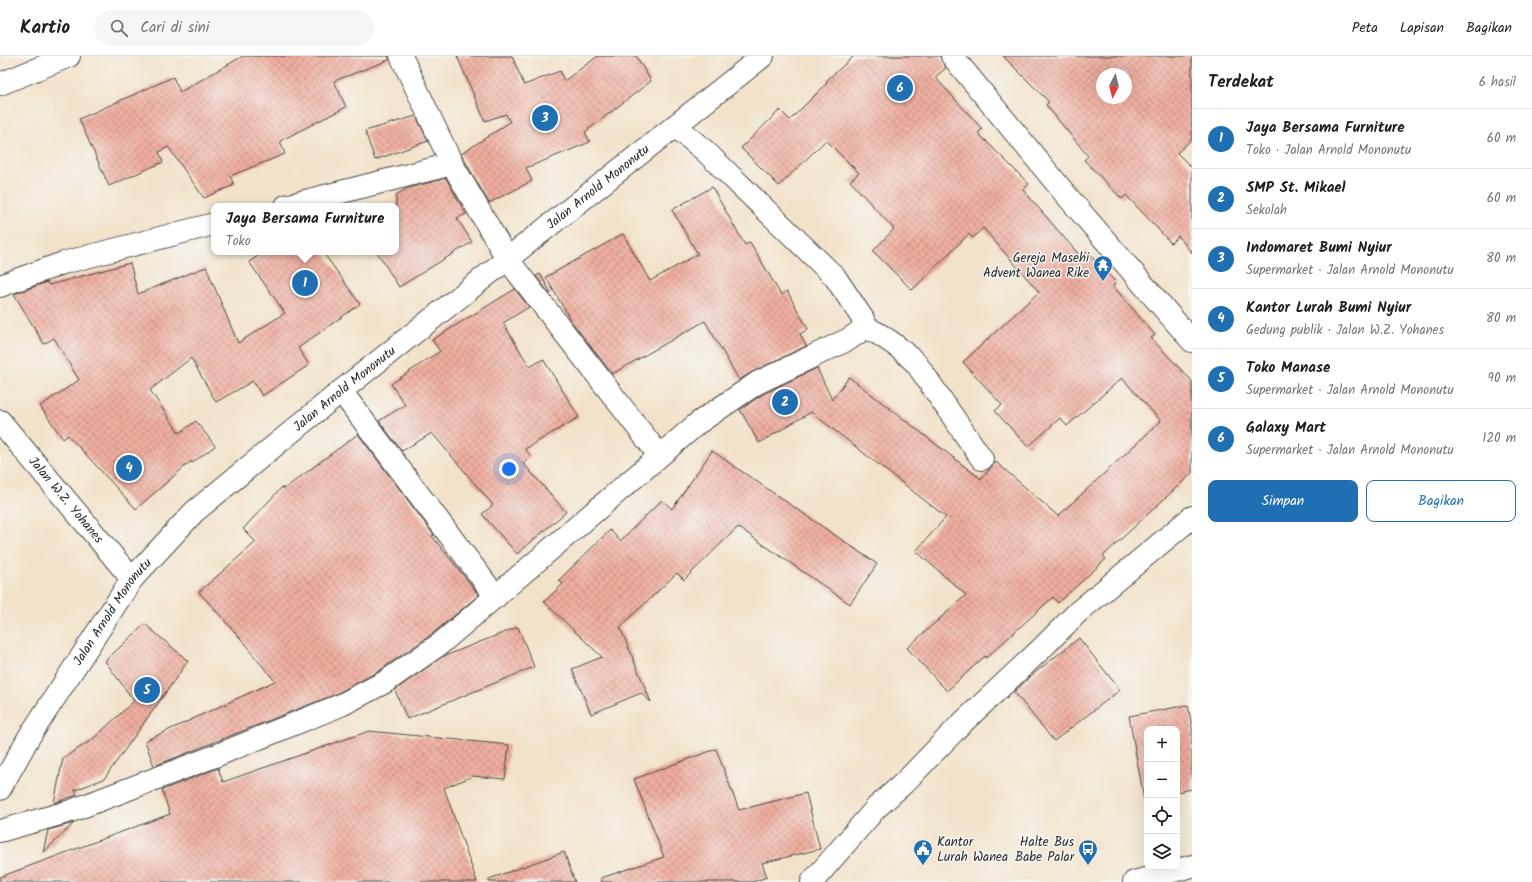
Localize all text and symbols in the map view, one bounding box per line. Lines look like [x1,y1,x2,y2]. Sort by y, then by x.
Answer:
search box [94,10,374,46]
text: Kartio [20,13,70,43]
text: Cari di sini [140,16,209,40]
icon: search [108,17,130,39]
text: Peta [1352,17,1378,39]
text: Lapisan [1400,17,1444,39]
text: Bagikan [1466,17,1512,39]
north arrow [1096,68,1132,104]
text: Terdekat [1208,69,1274,96]
text: 6 hasil [1479,72,1516,93]
pin: 6 [887,73,913,103]
pin: 3 [532,103,558,133]
text: Jaya Bersama Furniture [1246,116,1405,140]
text: 1 [1219,128,1223,149]
text: 60 m [1487,128,1516,149]
street label: Jalan Arnold Mononutu [542,139,655,235]
text: Toko · Jalan Arnold Mononutu [1246,140,1411,161]
text: SMP St. Mikael [1246,176,1346,200]
text: 2 [1217,188,1225,209]
text: 60 m [1487,188,1516,209]
text: Sekolah [1246,200,1287,221]
popup [211,203,399,255]
text: Jaya Bersama Furniture [226,207,384,231]
text: Toko [226,231,251,252]
text: Indomaret Bumi Nyiur [1246,236,1392,260]
place label: Gereja Masehi Advent Wanea Rike [983,248,1090,284]
text: 3 [1217,248,1225,269]
text: 80 m [1486,248,1516,269]
temple icon: Gereja Masehi Advent Wanea Rike [1092,254,1114,282]
text: Supermarket · Jalan Arnold Mononutu [1246,260,1454,281]
pin: 1 [292,268,318,298]
text: Kantor Lurah Bumi Nyiur [1246,296,1411,320]
text: 4 [1217,308,1225,329]
text: 80 m [1486,308,1516,329]
text: Gedung publik · Jalan W.Z. Yohanes [1246,320,1444,341]
street label: Jalan Arnold Mononutu [288,340,401,437]
text: Toko Manase [1246,356,1330,380]
text: 5 [1218,368,1224,389]
text: 90 m [1488,368,1516,389]
text: Supermarket · Jalan Arnold Mononutu [1246,380,1454,401]
pin: 2 [772,387,798,417]
text: Galaxy Mart [1246,416,1326,440]
text: 6 [1217,428,1225,449]
text: 120 m [1482,428,1516,449]
text: Supermarket · Jalan Arnold Mononutu [1246,440,1454,461]
street label: Jalan W.Z. Yohanes [23,452,109,549]
pin: 4 [116,453,142,483]
your location [499,459,519,479]
button: Simpan [1208,480,1358,522]
button: Bagikan [1366,480,1516,522]
street label: Jalan Arnold Mononutu [68,553,157,670]
pin: 5 [134,675,160,705]
map controls [1144,726,1180,870]
button: + [1144,726,1180,762]
button: − [1144,762,1180,798]
button: locate [1144,798,1180,834]
place label: Kantor Lurah Wanea [937,832,1008,868]
place label: Halte Bus Babe Palar [1015,832,1075,868]
button: layers [1144,834,1180,870]
public building icon: Kantor Lurah Wanea [912,838,934,866]
bus stop icon: Halte Bus Babe Palar [1077,838,1099,866]

